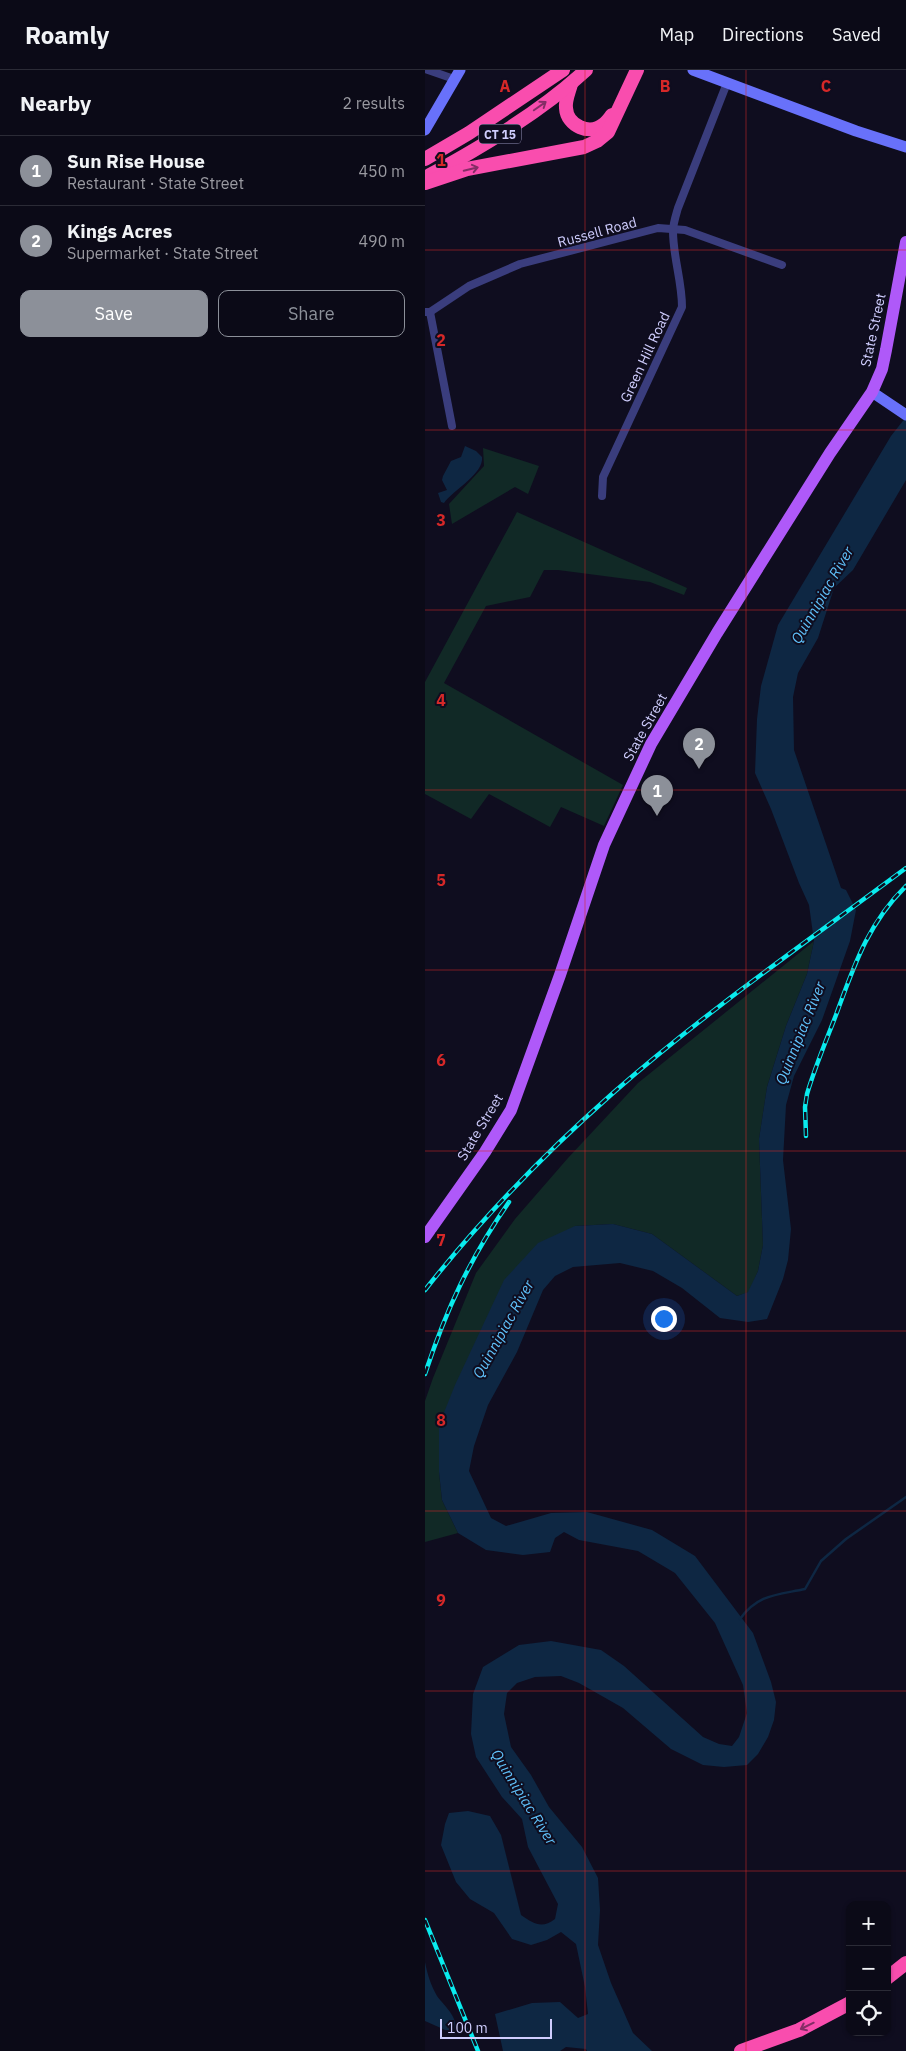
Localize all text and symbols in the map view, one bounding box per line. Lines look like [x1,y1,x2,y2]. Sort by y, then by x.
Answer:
text: Roamly [25,19,109,51]
text: Map [659,23,694,46]
text: Directions [722,23,804,46]
text: Saved [832,23,881,46]
text: A [500,76,511,96]
text: B [660,76,671,96]
text: C [821,76,831,96]
text: Nearby [20,89,91,117]
text: 2 results [342,93,405,113]
one-way arrow [533,101,547,111]
road number: CT 15 [479,124,521,144]
text: Sun Rise House [67,149,205,173]
text: 1 [436,150,446,170]
text: 1 [31,161,41,181]
text: 450 m [358,161,405,181]
one-way arrow [463,164,479,173]
text: Restaurant · State Street [67,173,244,193]
street label: Russell Road [555,213,639,251]
text: Kings Acres [67,219,172,243]
text: 2 [31,231,41,251]
text: 490 m [358,231,405,251]
text: Supermarket · State Street [67,243,259,263]
button: Save [20,290,208,337]
button: Share [218,290,405,337]
street label: State Street [856,291,890,368]
street label: Green Hill Road [616,309,674,405]
text: 2 [436,330,446,350]
text: 3 [436,510,446,530]
water label: Quinnipiac River [786,542,858,647]
text: 4 [436,690,446,710]
street label: State Street [619,690,671,764]
pin: 2 [683,728,715,769]
pin: 1 [641,775,673,816]
text: 5 [436,870,446,890]
water label: Quinnipiac River [771,978,829,1087]
text: 6 [436,1050,446,1070]
street label: State Street [453,1090,507,1164]
text: 7 [436,1230,446,1250]
water label: Quinnipiac River [468,1276,538,1381]
your location [651,1306,677,1332]
text: 8 [436,1410,446,1430]
text: 9 [436,1590,446,1610]
water label: Quinnipiac River [487,1746,561,1849]
map controls [846,1901,891,2036]
button: + [846,1901,891,1946]
button: − [846,1946,891,1991]
button: locate [846,1991,891,2036]
scale bar [440,2016,553,2039]
text: 100 m [447,2019,488,2037]
one-way arrow [800,2022,815,2031]

